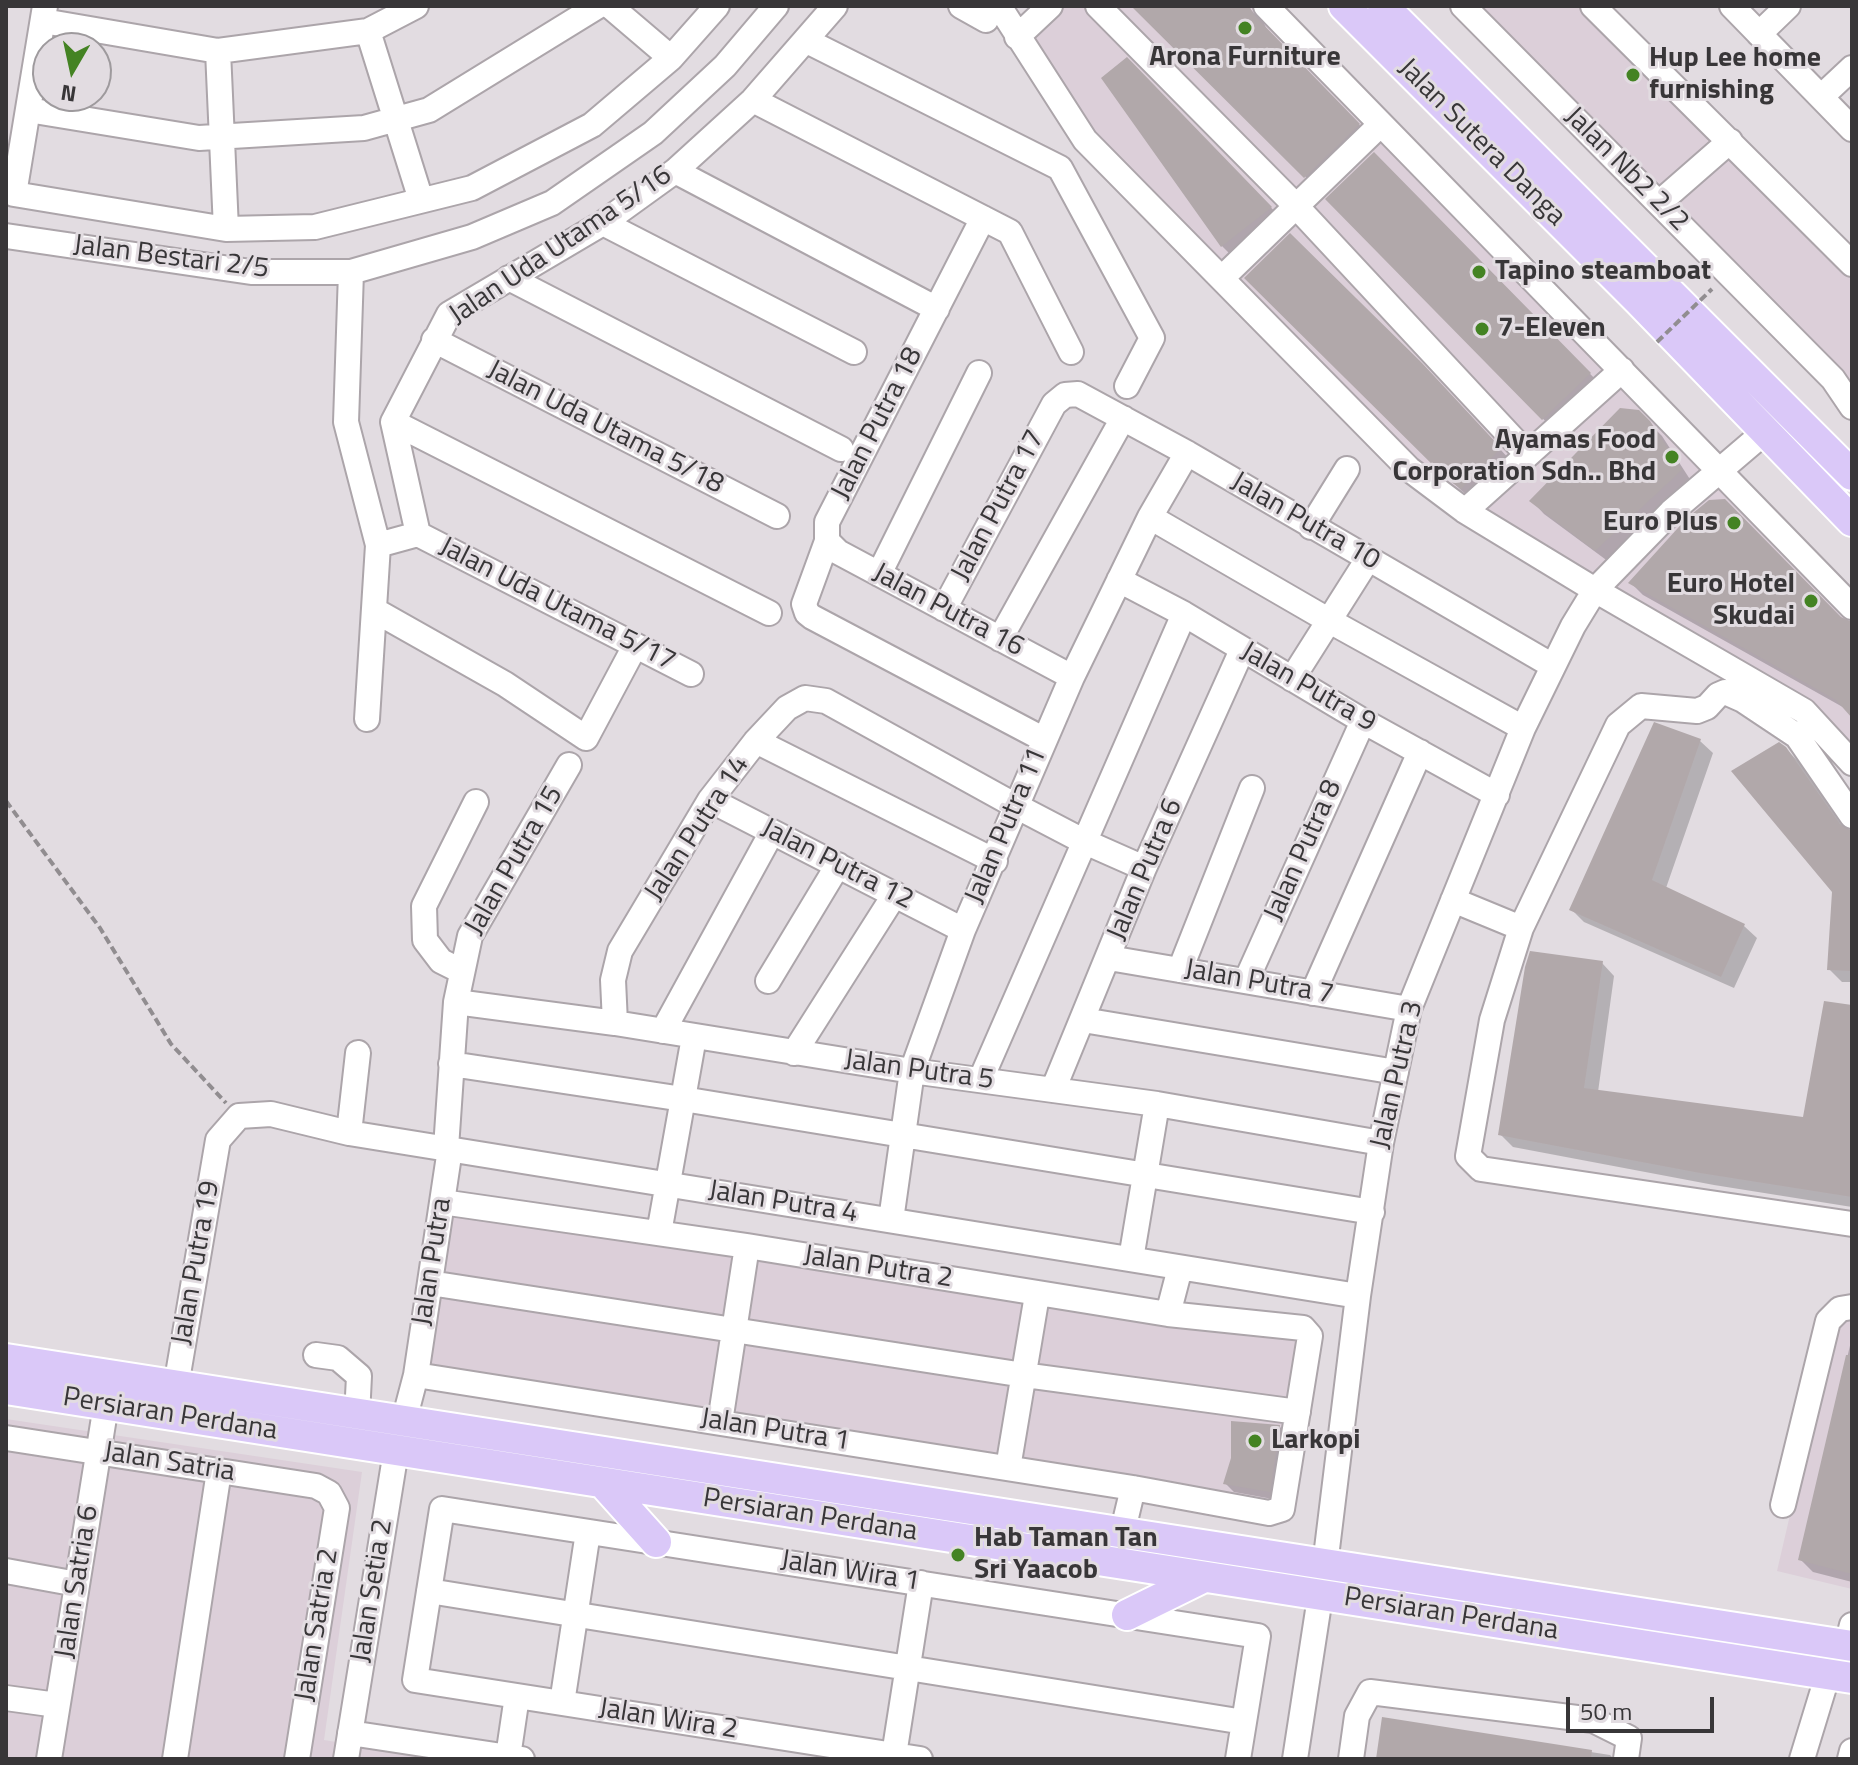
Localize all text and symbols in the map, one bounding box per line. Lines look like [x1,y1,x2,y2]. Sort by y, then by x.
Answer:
marker: Arona Furniture [1236,19,1254,37]
north arrow [32,32,112,112]
place label: Arona Furniture [1149,41,1341,75]
place label: Hup Lee home furnishing [1649,42,1821,108]
street label: Jalan Sutera Danga [1390,52,1572,234]
marker: Hup Lee home furnishing [1624,66,1642,84]
text: N [58,76,79,112]
street label: Jalan Nb2 2/2 [1557,101,1695,239]
street label: Jalan Uda Utama 5/16 [444,159,678,333]
street label: Jalan Bestari 2/5 [71,229,271,287]
place label: Tapino steamboat [1495,255,1711,289]
marker: Tapino steamboat [1470,263,1488,281]
place label: 7-Eleven [1498,312,1606,346]
marker: 7-Eleven [1473,320,1491,338]
street label: Jalan Putra 18 [825,342,931,506]
street label: Jalan Uda Utama 5/18 [481,354,729,502]
place label: Ayamas Food Corporation Sdn.. Bhd [1392,424,1656,490]
street label: Jalan Putra 17 [945,425,1053,587]
marker: Ayamas Food Corporation Sdn.. Bhd [1663,448,1681,466]
street label: Jalan Putra 10 [1225,466,1385,578]
place label: Euro Plus [1603,506,1718,540]
marker: Euro Plus [1725,514,1743,532]
street label: Jalan Uda Utama 5/17 [433,531,681,679]
street label: Jalan Putra 16 [867,557,1029,665]
place label: Euro Hotel Skudai [1667,568,1795,634]
marker: Euro Hotel Skudai [1802,592,1820,610]
street label: Jalan Putra 9 [1234,636,1382,740]
street label: Jalan Putra 11 [959,743,1055,909]
street label: Jalan Putra 14 [639,750,757,908]
street label: Jalan Putra 8 [1258,775,1350,927]
street label: Jalan Putra 15 [459,781,571,941]
street label: Jalan Putra 6 [1101,794,1191,946]
street label: Jalan Putra 12 [755,812,919,918]
street label: Jalan Putra 7 [1182,953,1336,1013]
street label: Jalan Putra 3 [1365,998,1431,1152]
street label: Jalan Putra 5 [842,1044,996,1098]
street label: Jalan Putra 4 [706,1175,860,1231]
street label: Jalan Putra 19 [166,1178,228,1348]
street label: Jalan Putra [406,1196,460,1328]
street label: Jalan Putra 2 [801,1240,955,1296]
street label: Persiaran Perdana [61,1381,279,1449]
street label: Jalan Putra 1 [698,1403,852,1459]
place label: Larkopi [1271,1424,1360,1458]
marker: Larkopi [1246,1432,1264,1450]
street label: Jalan Satria [101,1436,237,1490]
street label: Persiaran Perdana [701,1482,919,1550]
street label: Jalan Satria 6 [49,1503,107,1661]
street label: Jalan Setia 2 [345,1517,401,1665]
place label: Hab Taman Tan Sri Yaacob [974,1522,1158,1588]
street label: Jalan Wira 1 [778,1544,922,1600]
street label: Jalan Satria 2 [289,1546,347,1704]
marker: Hab Taman Tan Sri Yaacob [949,1546,967,1564]
street label: Persiaran Perdana [1342,1581,1560,1649]
scale bar [1570,1681,1718,1731]
street label: Jalan Wira 2 [596,1692,740,1748]
text: 50 m [1580,1693,1632,1729]

